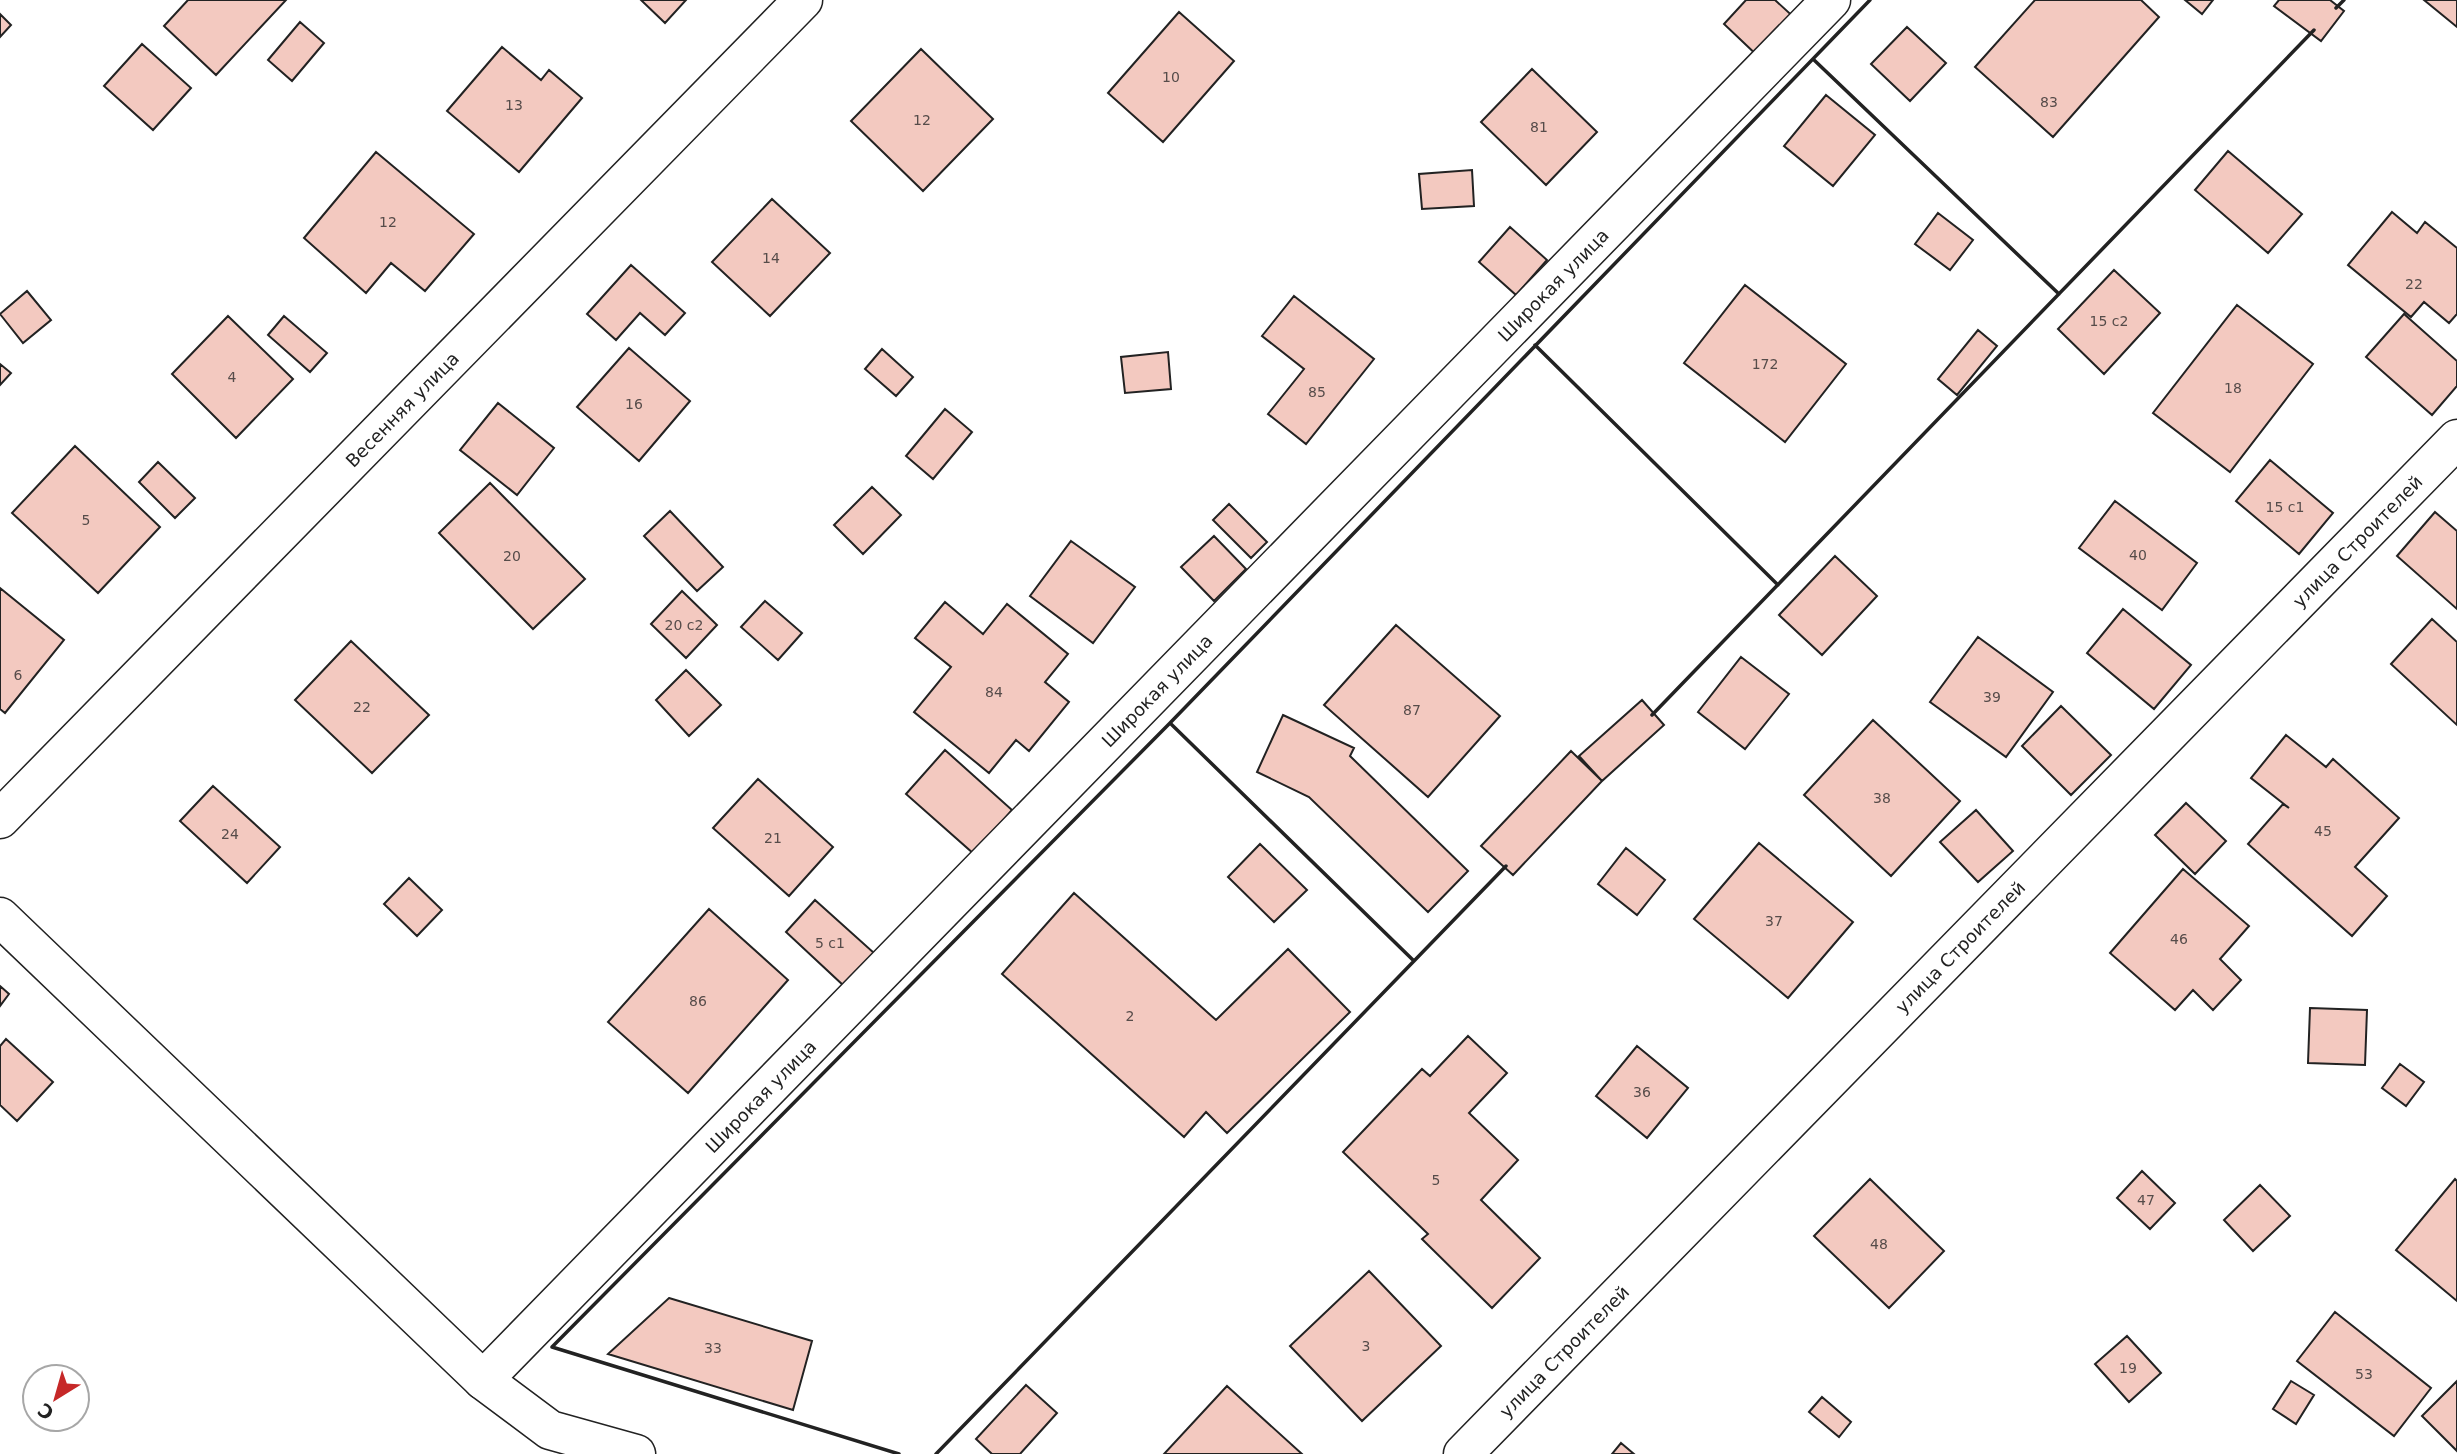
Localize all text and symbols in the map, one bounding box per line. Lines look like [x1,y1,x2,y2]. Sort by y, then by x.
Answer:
house number: 10 [1162,69,1180,85]
house number: 83 [2040,94,2058,110]
house number: 13 [505,97,523,113]
house number: 12 [913,112,931,128]
house number: 81 [1530,119,1548,135]
house number: 12 [379,214,397,230]
street label: Широкая улица [1493,224,1612,345]
house number: 14 [762,250,780,266]
house number: 22 [2405,276,2423,292]
house number: 15 с2 [2090,313,2128,329]
street label: Весенняя улица [341,347,463,471]
house number: 172 [1752,356,1778,372]
house number: 4 [228,369,237,385]
house number: 18 [2224,380,2242,396]
house number: 85 [1308,384,1326,400]
house number: 16 [625,396,643,412]
street label: улица Строителей [2288,471,2426,611]
house number: 15 с1 [2266,499,2304,515]
house number: 5 [82,512,90,528]
house number: 40 [2129,547,2147,563]
house number: 20 [503,548,521,564]
house number: 20 с2 [665,617,703,633]
street label: Широкая улица [1097,630,1216,751]
house number: 6 [14,667,23,683]
house number: 84 [985,684,1003,700]
house number: 39 [1983,689,2001,705]
house number: 22 [353,699,371,715]
house number: 87 [1403,702,1421,718]
house number: 38 [1873,790,1891,806]
house number: 45 [2314,823,2332,839]
house number: 24 [221,826,239,842]
house number: 21 [764,830,782,846]
street label: улица Строителей [1891,877,2029,1017]
house number: 37 [1765,913,1783,929]
house number: 46 [2170,931,2188,947]
house number: 5 с1 [815,935,845,951]
house number: 86 [689,993,707,1009]
house number: 2 [1126,1008,1134,1024]
street label: Широкая улица [701,1035,820,1157]
house number: 36 [1633,1084,1651,1100]
house number: 5 [1432,1172,1440,1188]
house number: 47 [2137,1192,2155,1208]
house number: 48 [1870,1236,1888,1252]
street label: улица Строителей [1495,1281,1633,1421]
house number: 3 [1362,1338,1370,1354]
house number: 33 [704,1340,722,1356]
house number: 19 [2119,1360,2137,1376]
north arrow [21,1363,91,1433]
house number: 53 [2355,1366,2373,1382]
text: С [34,1399,58,1425]

